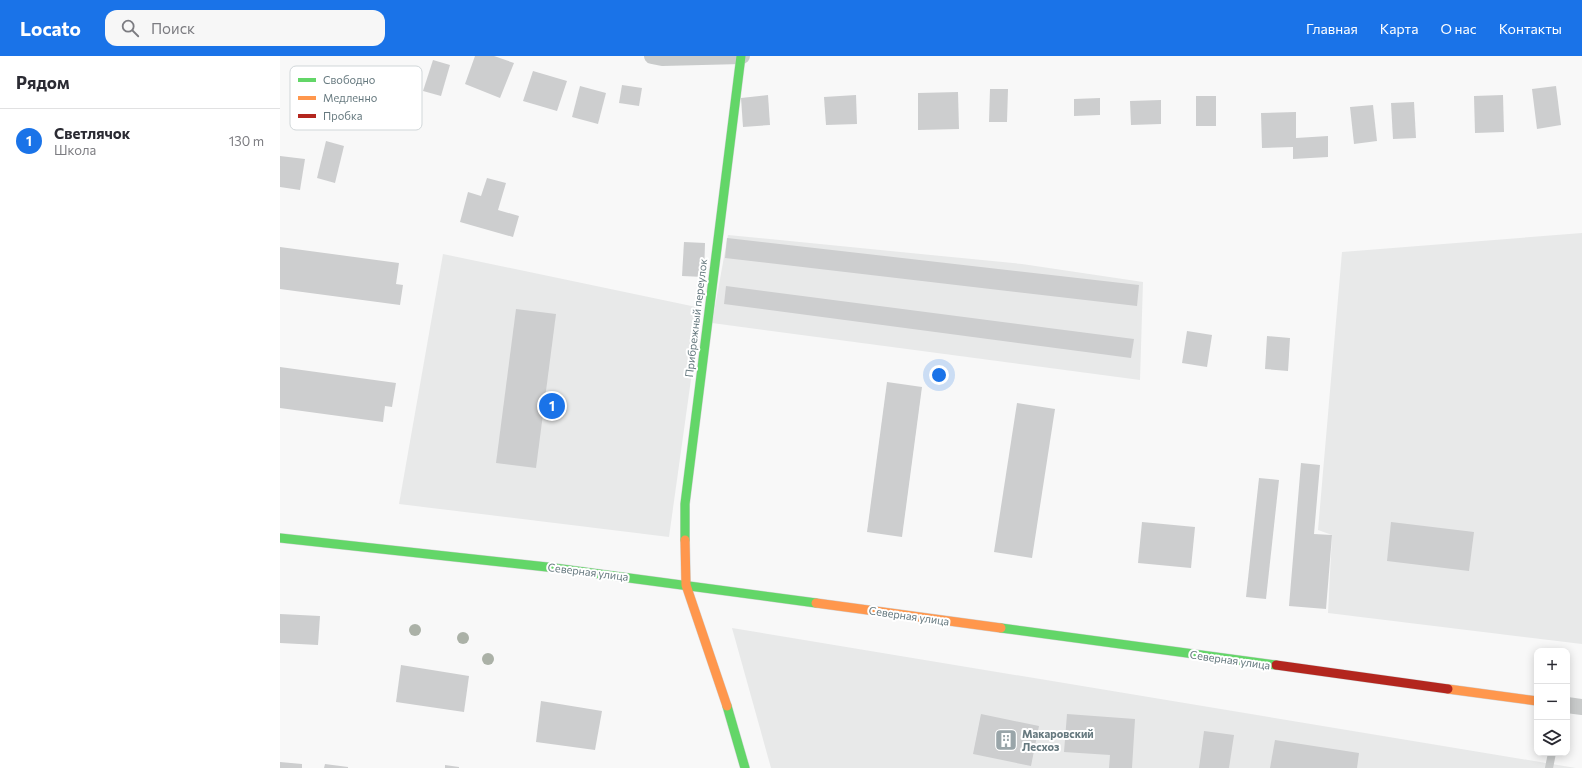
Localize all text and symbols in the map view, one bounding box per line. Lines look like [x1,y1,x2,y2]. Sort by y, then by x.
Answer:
search box [105,10,385,46]
text: Locato [20,17,81,40]
icon: search [119,17,141,39]
text: Поиск [151,19,195,37]
text: Главная [1306,20,1358,37]
text: Карта [1380,20,1418,37]
text: О нас [1440,20,1477,37]
text: Контакты [1499,20,1562,37]
legend [290,66,422,130]
text: Рядом [16,72,70,93]
text: Свободно [323,73,376,86]
text: Медленно [323,91,378,104]
text: Пробка [323,109,362,122]
text: Светлячок [54,124,130,142]
text: 1 [26,133,32,149]
text: 130 m [229,133,264,149]
text: Школа [54,142,96,158]
street label: Прибрежный переулок [682,258,709,378]
your location [929,365,949,385]
pin: 1 [539,391,565,421]
street label: Северная улица [547,560,629,583]
street label: Северная улица [868,603,950,628]
street label: Северная улица [1189,647,1271,672]
map controls [1534,648,1570,756]
button: + [1534,648,1570,684]
button: − [1534,684,1570,720]
button: layers [1534,720,1570,756]
building icon: Макаровский Лесхоз [993,727,1019,753]
place label: Макаровский Лесхоз [1022,727,1094,753]

